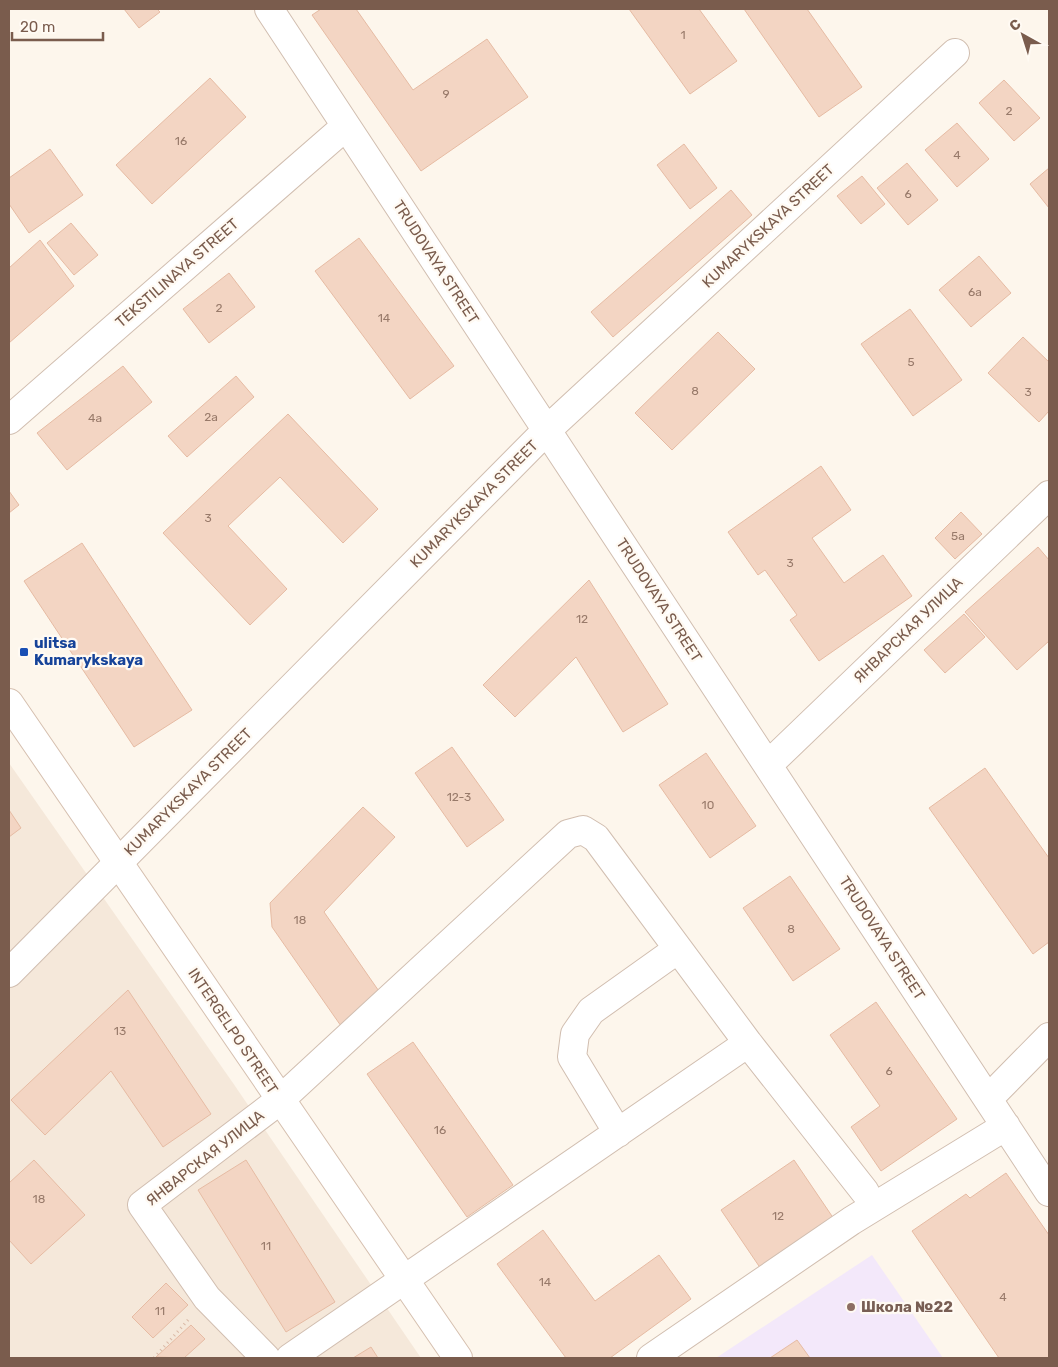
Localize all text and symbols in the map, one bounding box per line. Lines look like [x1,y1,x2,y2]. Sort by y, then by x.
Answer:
scale bar [12,10,104,42]
north arrow [998,10,1048,60]
text: С [1006,15,1024,35]
text: 20 m [20,18,55,36]
house number: 1 [680,28,686,42]
house number: 9 [442,87,450,101]
house number: 2 [1005,104,1013,118]
house number: 16 [175,134,187,148]
house number: 4 [953,148,961,162]
street label: KUMARYKSKAYA STREET [698,160,838,292]
house number: 6 [904,187,912,201]
street label: TRUDOVAYA STREET [389,197,483,327]
street label: TEKSTILINAYA STREET [112,214,242,331]
house number: 6a [968,285,982,299]
house number: 2 [215,301,223,315]
house number: 14 [378,311,391,325]
house number: 5 [907,355,915,369]
house number: 8 [691,384,699,398]
house number: 3 [1024,385,1032,399]
house number: 2a [204,410,218,424]
house number: 4a [88,411,102,425]
street label: KUMARYKSKAYA STREET [406,436,542,572]
house number: 3 [204,511,212,525]
house number: 5a [951,529,965,543]
street label: TRUDOVAYA STREET [612,535,706,665]
house number: 3 [786,556,794,570]
street label: ЯНВАРСКАЯ УЛИЦА [850,573,966,687]
house number: 12 [576,612,588,626]
place label: ulitsa Kumarykskaya [34,634,143,669]
marker: ulitsa Kumarykskaya [18,646,30,658]
street label: KUMARYKSKAYA STREET [120,724,256,860]
house number: 12-3 [447,790,471,804]
house number: 10 [702,798,714,812]
street label: TRUDOVAYA STREET [835,873,929,1003]
house number: 18 [294,913,306,927]
house number: 8 [787,922,795,936]
street label: INTERGELPO STREET [184,965,282,1098]
house number: 13 [114,1024,126,1038]
house number: 6 [885,1064,893,1078]
street label: ЯНВАРСКАЯ УЛИЦА [142,1106,268,1210]
house number: 16 [434,1123,446,1137]
house number: 18 [33,1192,45,1206]
house number: 12 [772,1209,784,1223]
house number: 11 [261,1239,271,1253]
house number: 14 [539,1275,552,1289]
house number: 4 [999,1290,1007,1304]
place label: Школа №22 [861,1298,953,1316]
marker: Школа №22 [845,1301,857,1313]
house number: 11 [155,1304,165,1318]

